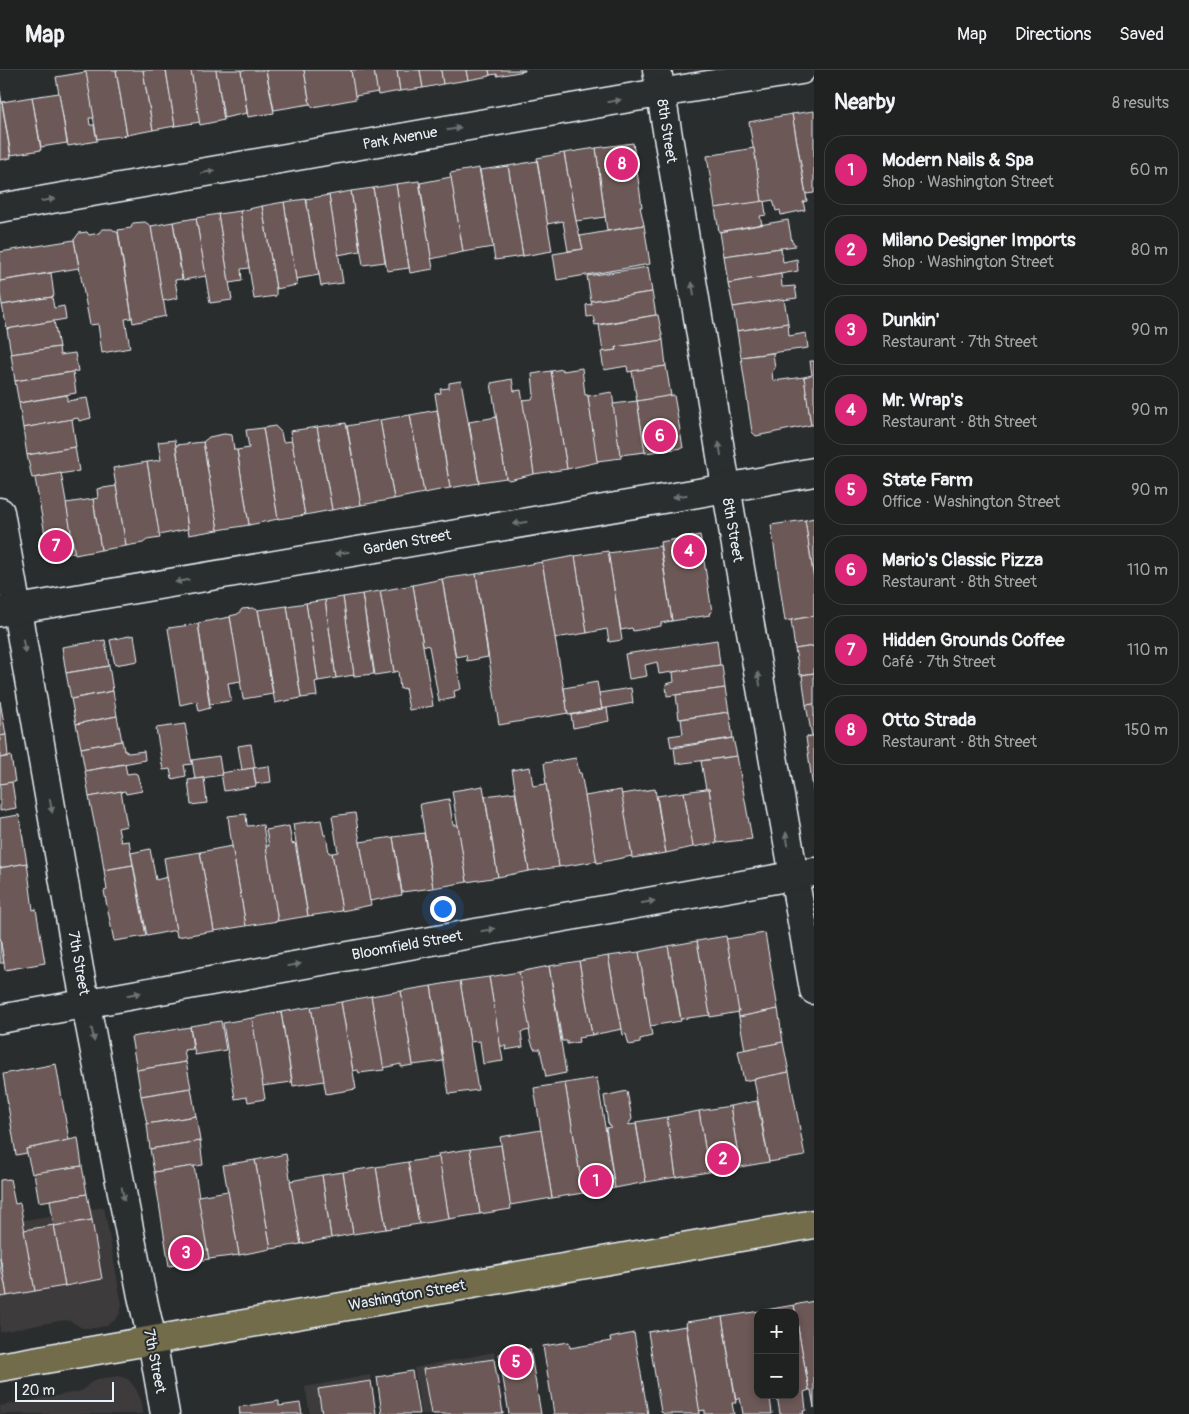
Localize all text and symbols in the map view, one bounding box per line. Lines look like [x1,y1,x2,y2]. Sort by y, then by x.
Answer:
text: Map [25,20,65,49]
text: Map [957,23,987,46]
text: Directions [1015,23,1091,46]
text: Saved [1119,23,1164,46]
text: Nearby [834,89,895,116]
text: 8 results [1112,93,1169,113]
one-way arrow [607,96,623,104]
street label: 8th Street [652,98,681,165]
street label: Park Avenue [361,122,440,154]
one-way arrow [447,124,463,132]
pin: 8 [606,145,638,183]
text: Modern Nails & Spa [882,148,1034,172]
text: 1 [848,160,854,180]
text: 60 m [1130,160,1168,180]
one-way arrow [200,167,216,175]
text: Shop · Washington Street [882,172,1054,192]
one-way arrow [40,195,56,203]
text: Milano Designer Imports [882,228,1075,252]
text: 2 [847,240,855,260]
text: 80 m [1131,240,1168,260]
text: Shop · Washington Street [882,252,1054,272]
one-way arrow [689,281,697,297]
text: Dunkin' [882,308,940,332]
text: 3 [847,320,855,340]
text: 90 m [1131,320,1168,340]
text: Restaurant · 7th Street [882,332,1037,352]
text: Mr. Wrap's [882,388,963,412]
text: 4 [846,400,856,420]
text: 90 m [1131,400,1168,420]
text: Restaurant · 8th Street [882,412,1037,432]
pin: 6 [644,417,676,455]
one-way arrow [715,441,723,457]
text: State Farm [882,468,973,492]
text: 5 [847,480,855,500]
text: 90 m [1131,480,1168,500]
one-way arrow [672,492,688,500]
text: Office · Washington Street [882,492,1060,512]
street label: 8th Street [718,497,748,564]
one-way arrow [511,520,527,528]
street label: Garden Street [362,525,453,560]
pin: 7 [40,527,72,565]
pin: 4 [673,532,705,570]
text: Mario's Classic Pizza [882,548,1043,572]
one-way arrow [334,550,350,558]
text: 6 [846,560,856,580]
text: 110 m [1127,560,1168,580]
text: Restaurant · 8th Street [882,572,1037,592]
one-way arrow [174,577,190,585]
text: Hidden Grounds Coffee [882,628,1065,652]
one-way arrow [20,638,28,654]
text: 7 [847,640,855,660]
text: 110 m [1127,640,1168,660]
text: Café · 7th Street [882,652,996,672]
one-way arrow [754,670,762,686]
text: Otto Strada [882,708,976,732]
text: 8 [847,720,855,740]
text: 150 m [1124,720,1168,740]
text: Restaurant · 8th Street [882,732,1037,752]
one-way arrow [48,798,56,814]
one-way arrow [782,830,790,846]
your location [430,896,456,922]
one-way arrow [641,897,657,905]
street label: Bloomfield Street [350,926,465,965]
one-way arrow [481,926,497,934]
street label: 7th Street [64,929,94,998]
one-way arrow [286,961,302,969]
one-way arrow [126,989,142,997]
one-way arrow [89,1027,97,1043]
pin: 2 [707,1140,739,1178]
pin: 1 [580,1162,612,1200]
one-way arrow [119,1187,127,1203]
pin: 3 [170,1234,202,1272]
street label: Washington Street [347,1276,468,1315]
map controls [754,1309,799,1399]
button: + [754,1309,799,1354]
street label: 7th Street [139,1327,170,1396]
pin: 5 [500,1343,532,1381]
button: − [754,1354,799,1399]
scale bar [15,1379,114,1402]
text: 20 m [22,1382,55,1399]

